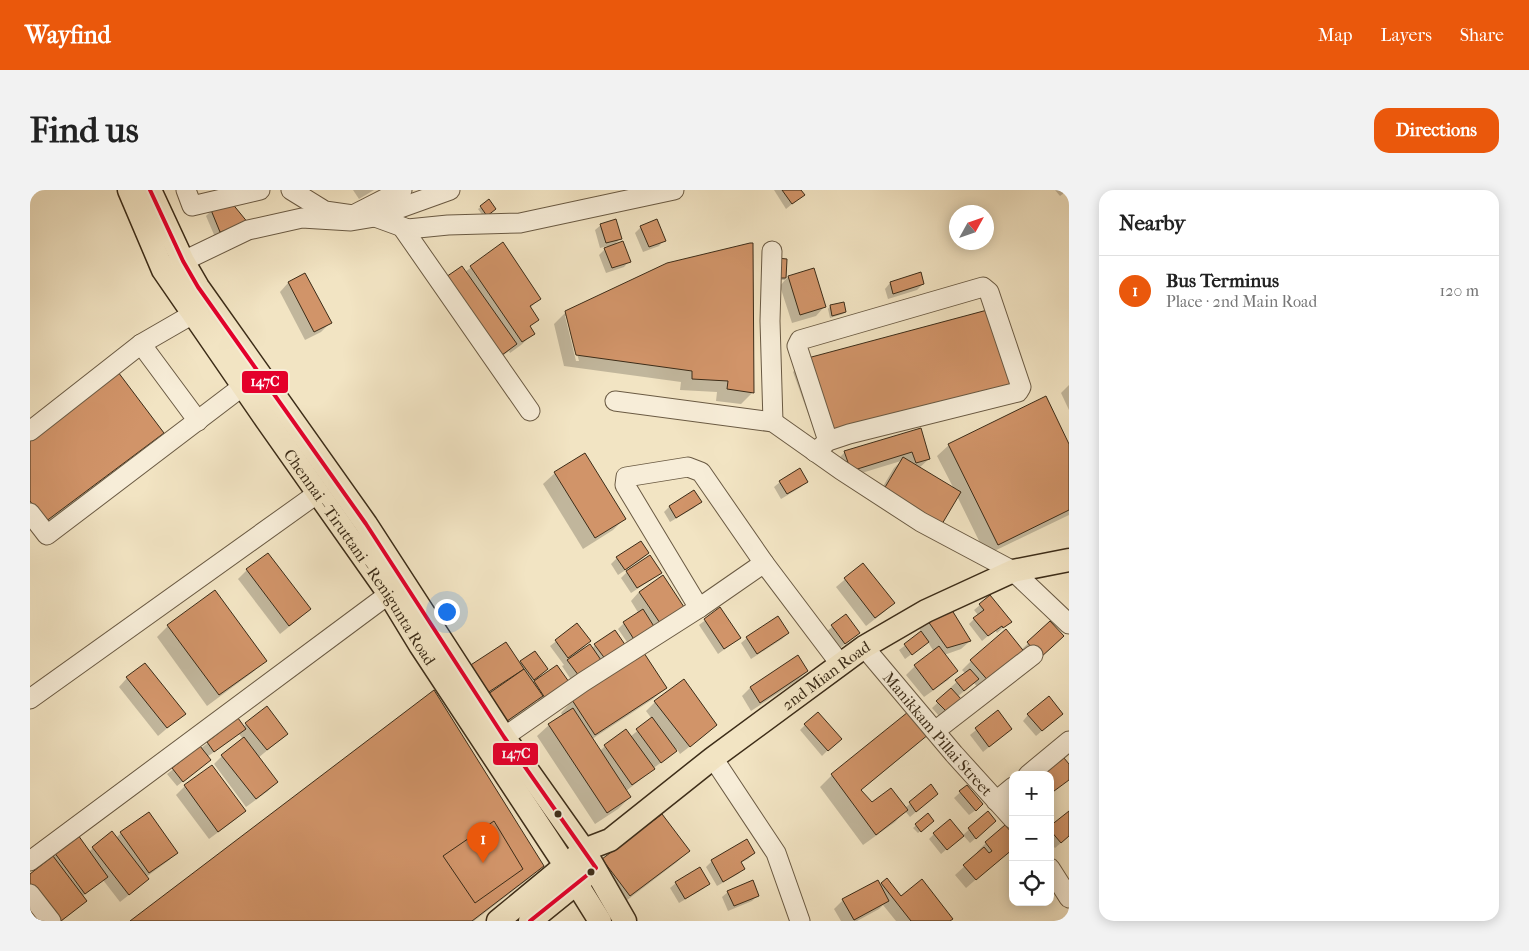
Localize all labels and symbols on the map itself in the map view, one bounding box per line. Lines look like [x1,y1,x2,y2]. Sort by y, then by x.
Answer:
north arrow [949,205,994,250]
line badge: 147C [241,370,289,394]
text: 147C [250,373,280,390]
street label: Chennai - Tiruttani - Renigunta Road [280,445,440,669]
your location [434,599,460,625]
street label: 2nd Mian Road [778,637,874,714]
street label: Manikkam Pillai Street [879,668,997,800]
line badge: 147C [492,742,539,766]
text: 147C [501,745,531,762]
unlabelled marker [553,809,563,819]
pin: 1 [467,822,499,863]
unlabelled marker [586,867,596,877]

